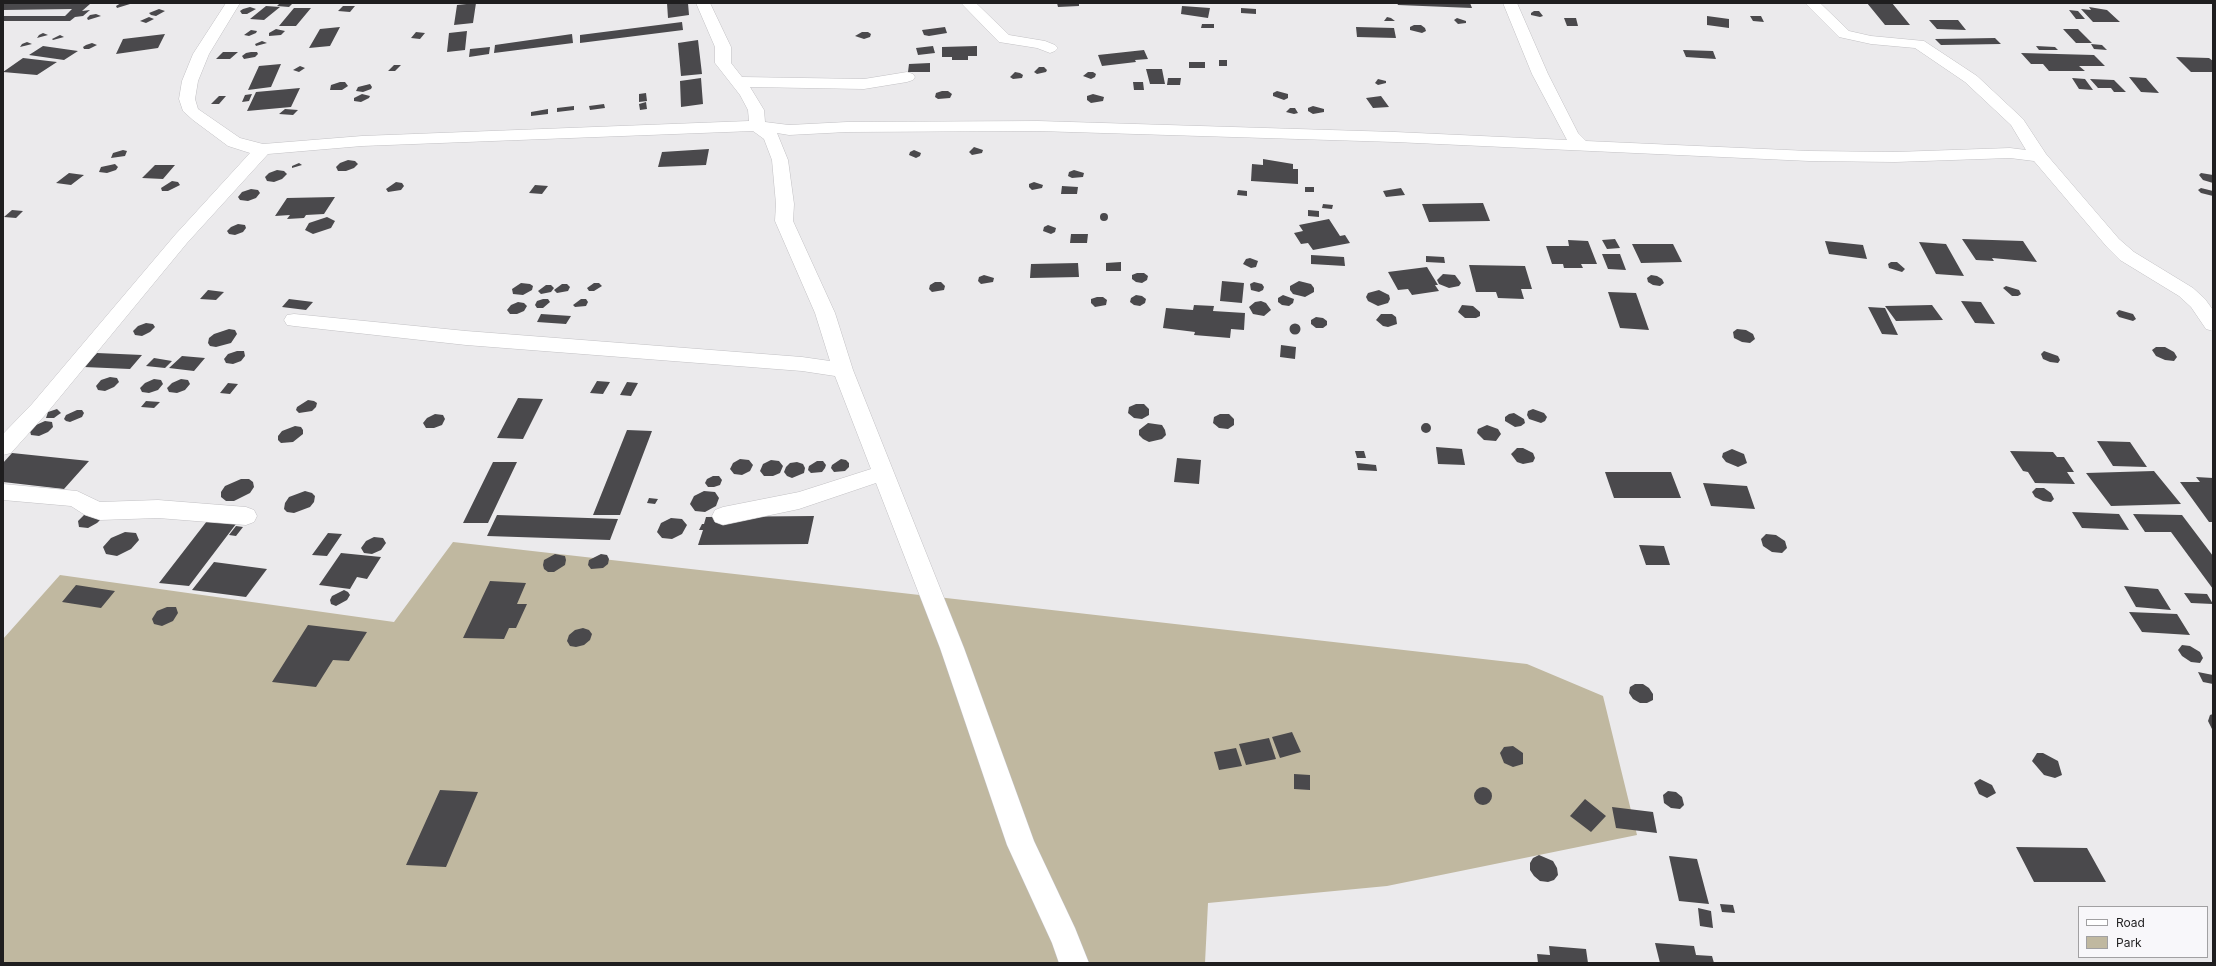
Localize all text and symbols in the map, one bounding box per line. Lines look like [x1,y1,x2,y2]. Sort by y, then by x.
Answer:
legend [2078,906,2208,958]
text: Road [2116,915,2145,930]
text: Park [2116,935,2142,950]

